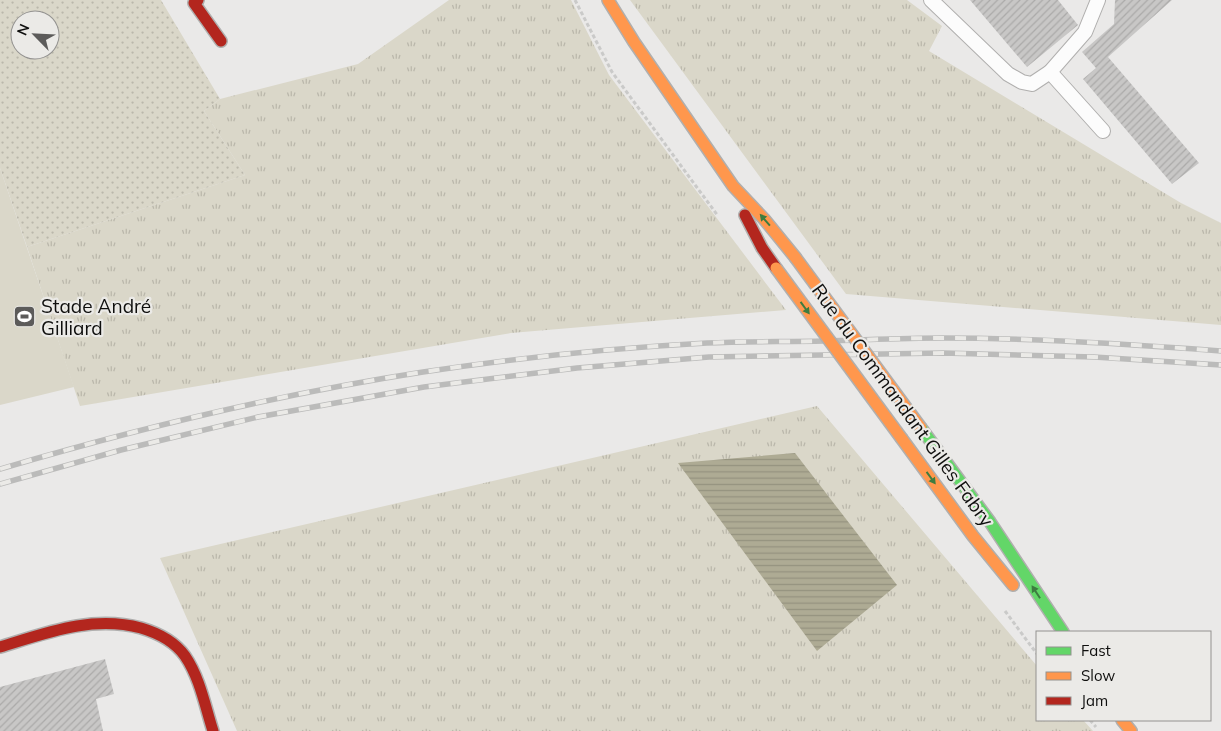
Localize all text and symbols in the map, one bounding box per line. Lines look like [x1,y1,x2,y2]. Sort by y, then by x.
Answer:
north arrow [10,10,60,60]
text: N [13,21,33,38]
one-way arrow [759,214,770,227]
street label: Rue du Commandant Gilles Fabry [807,279,999,531]
place label: Stade André Gilliard [41,294,151,340]
one-way arrow [800,301,810,315]
sports icon: Stade André Gilliard [13,305,37,329]
one-way arrow [926,471,936,485]
one-way arrow [1031,585,1041,598]
legend [1036,631,1211,721]
text: Fast [1081,641,1111,660]
text: Slow [1081,666,1115,685]
text: Jam [1081,691,1108,710]

